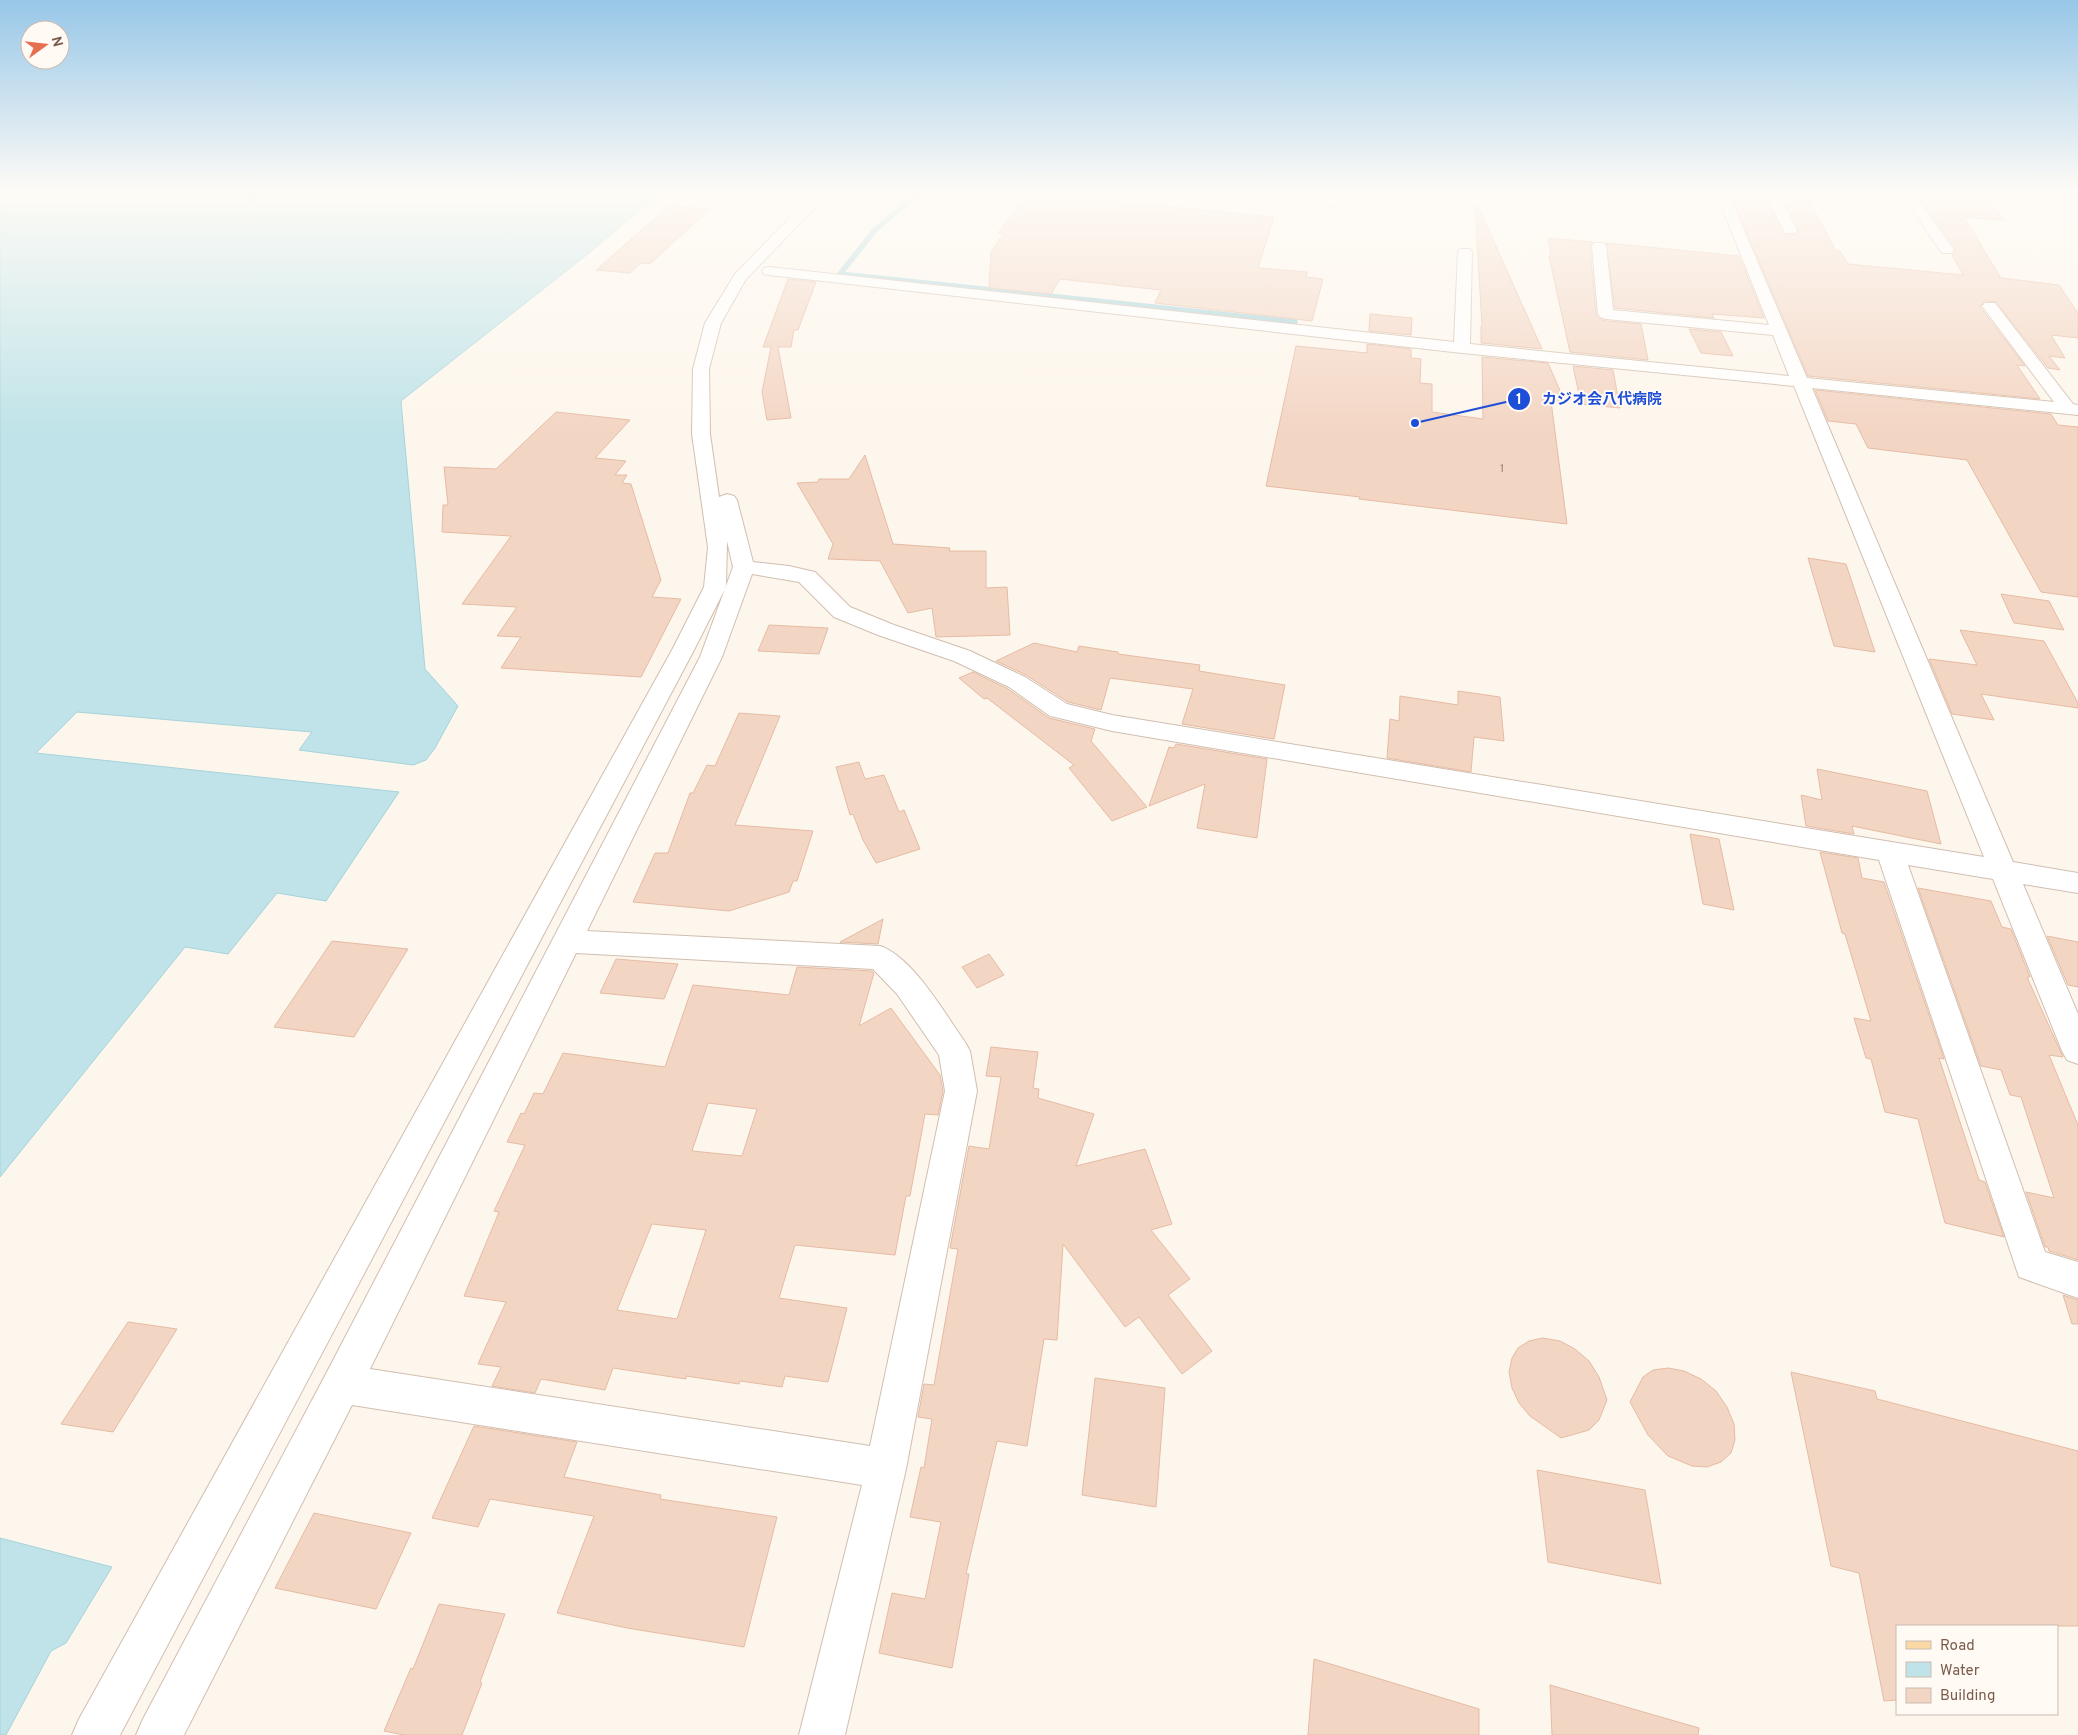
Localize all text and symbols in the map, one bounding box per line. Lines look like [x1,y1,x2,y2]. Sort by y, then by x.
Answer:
north arrow [20,20,70,70]
text: N [47,35,66,49]
callout: カジオ会八代病院 [1507,384,1672,414]
text: カジオ会八代病院 [1542,390,1662,410]
text: 1 [1516,391,1522,410]
house number: 1 [1500,462,1504,476]
legend [1896,1625,2058,1715]
text: Road [1940,1637,1975,1656]
text: Water [1940,1662,1980,1681]
text: Building [1940,1687,1995,1706]

